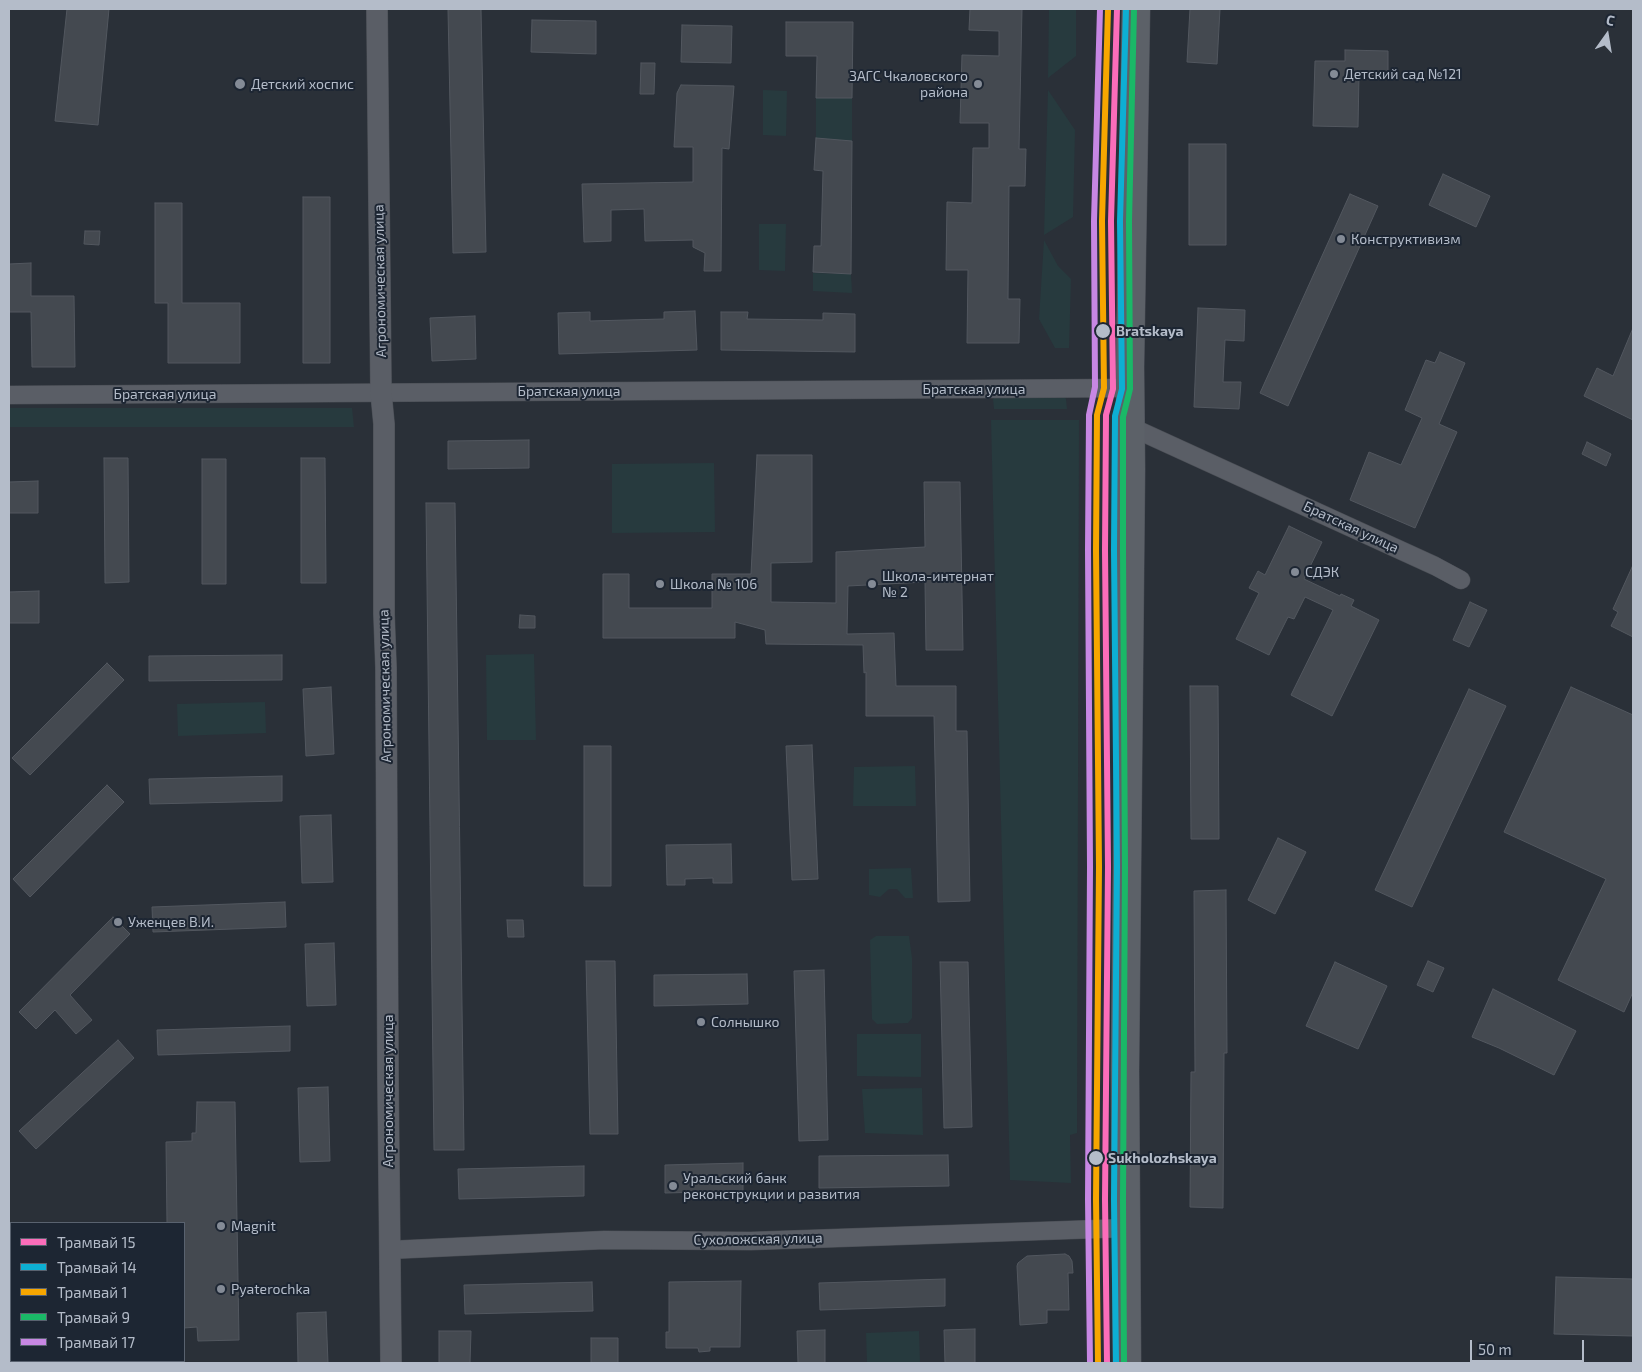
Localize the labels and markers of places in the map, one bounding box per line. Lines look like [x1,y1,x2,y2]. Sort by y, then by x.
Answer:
place label: Детский сад №121 [1344,66,1462,82]
place label: ЗАГС Чкаловского района [849,68,968,100]
marker: Детский сад №121 [1328,68,1340,80]
place label: Детский хоспис [251,76,354,92]
marker: Детский хоспис [233,77,247,91]
marker: ЗАГС Чкаловского района [972,78,984,90]
place label: Конструктивизм [1351,231,1461,247]
marker: Конструктивизм [1335,233,1347,245]
marker: Bratskaya [1094,322,1112,340]
place label: Bratskaya [1116,323,1184,339]
place label: СДЭК [1305,564,1339,580]
marker: СДЭК [1289,566,1301,578]
place label: Школа-интернат № 2 [882,568,994,600]
place label: Школа № 106 [670,576,757,592]
marker: Школа № 106 [654,578,666,590]
marker: Школа-интернат № 2 [866,578,878,590]
place label: Уженцев В.И. [128,914,214,930]
marker: Уженцев В.И. [112,916,124,928]
place label: Солнышко [711,1014,780,1030]
marker: Солнышко [695,1016,707,1028]
marker: Sukholozhskaya [1087,1149,1105,1167]
place label: Sukholozhskaya [1108,1150,1217,1166]
place label: Уральский банк реконструкции и развития [683,1170,860,1202]
marker: Уральский банк реконструкции и развития [667,1180,679,1192]
place label: Magnit [231,1218,276,1234]
marker: Magnit [215,1220,227,1232]
place label: Pyaterochka [231,1281,310,1297]
marker: Pyaterochka [215,1283,227,1295]

